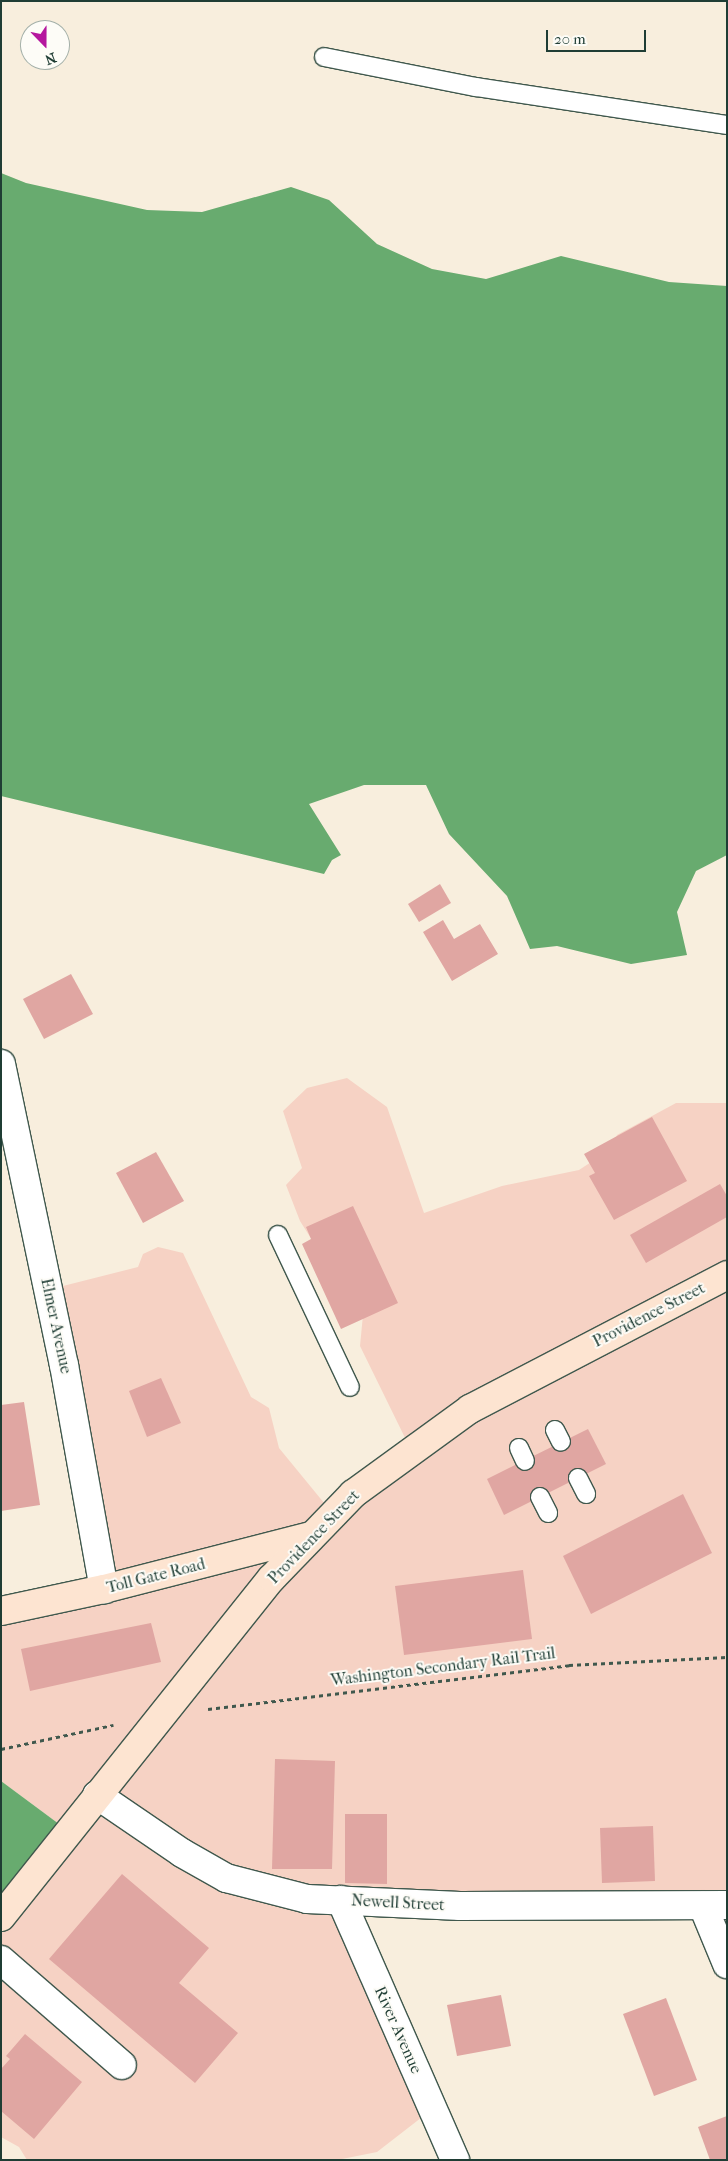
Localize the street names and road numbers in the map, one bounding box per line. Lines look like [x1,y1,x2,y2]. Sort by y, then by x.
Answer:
street label: Elmer Avenue [37,1276,75,1376]
street label: Providence Street [590,1278,708,1352]
street label: Providence Street [264,1486,364,1588]
street label: Toll Gate Road [105,1554,207,1598]
street label: Washington Secondary Rail Trail [330,1644,556,1690]
street label: Newell Street [351,1891,445,1915]
street label: River Avenue [370,1983,426,2077]

